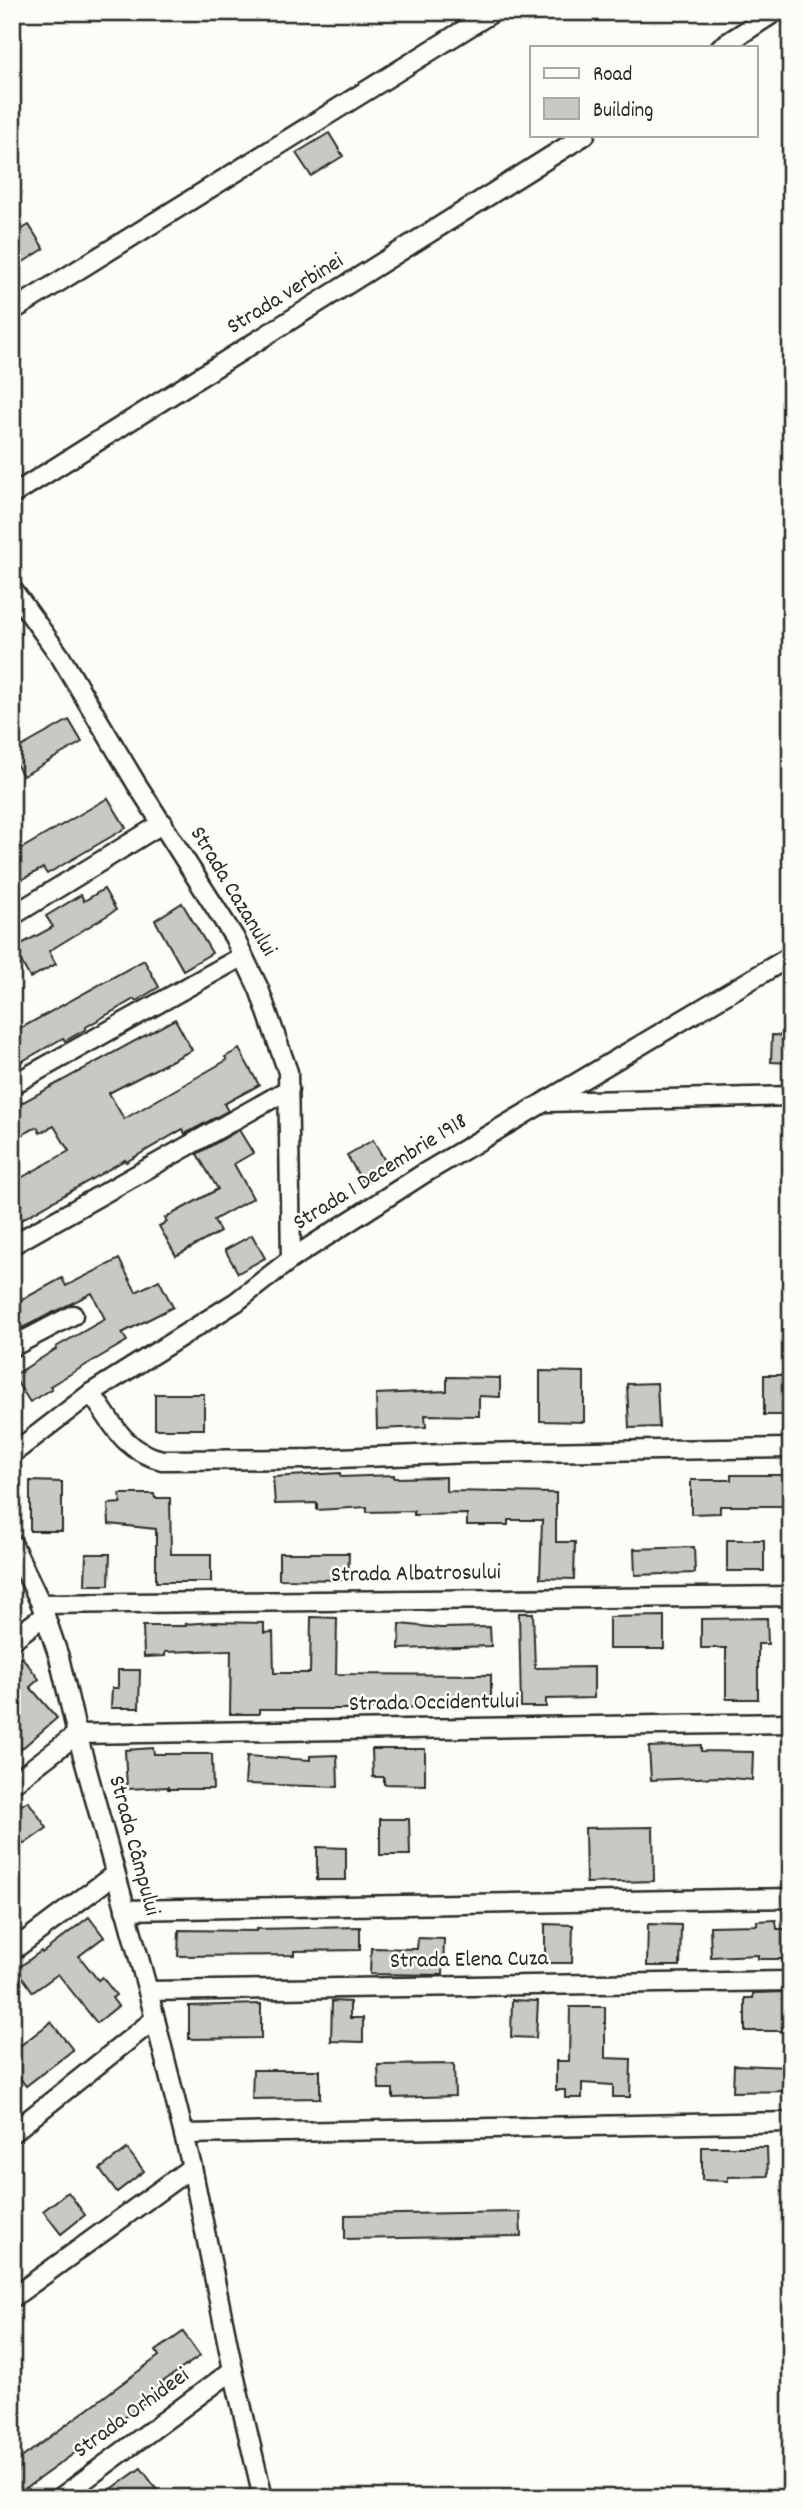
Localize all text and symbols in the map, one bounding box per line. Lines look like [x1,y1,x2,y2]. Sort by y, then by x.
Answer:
legend [530,46,758,136]
text: Road [593,61,632,91]
text: Building [593,97,653,127]
street label: Strada verbinei [221,246,351,344]
street label: Strada Cazanului [180,821,284,963]
street label: Strada 1 Decembrie 1918 [287,1106,475,1240]
street label: Strada Albatrosului [331,1557,501,1593]
street label: Strada Occidentului [349,1686,519,1722]
street label: Strada Câmpului [98,1772,168,1920]
street label: Strada Elena Cuza [390,1943,550,1979]
street label: Strada Orhideei [67,2361,197,2467]

